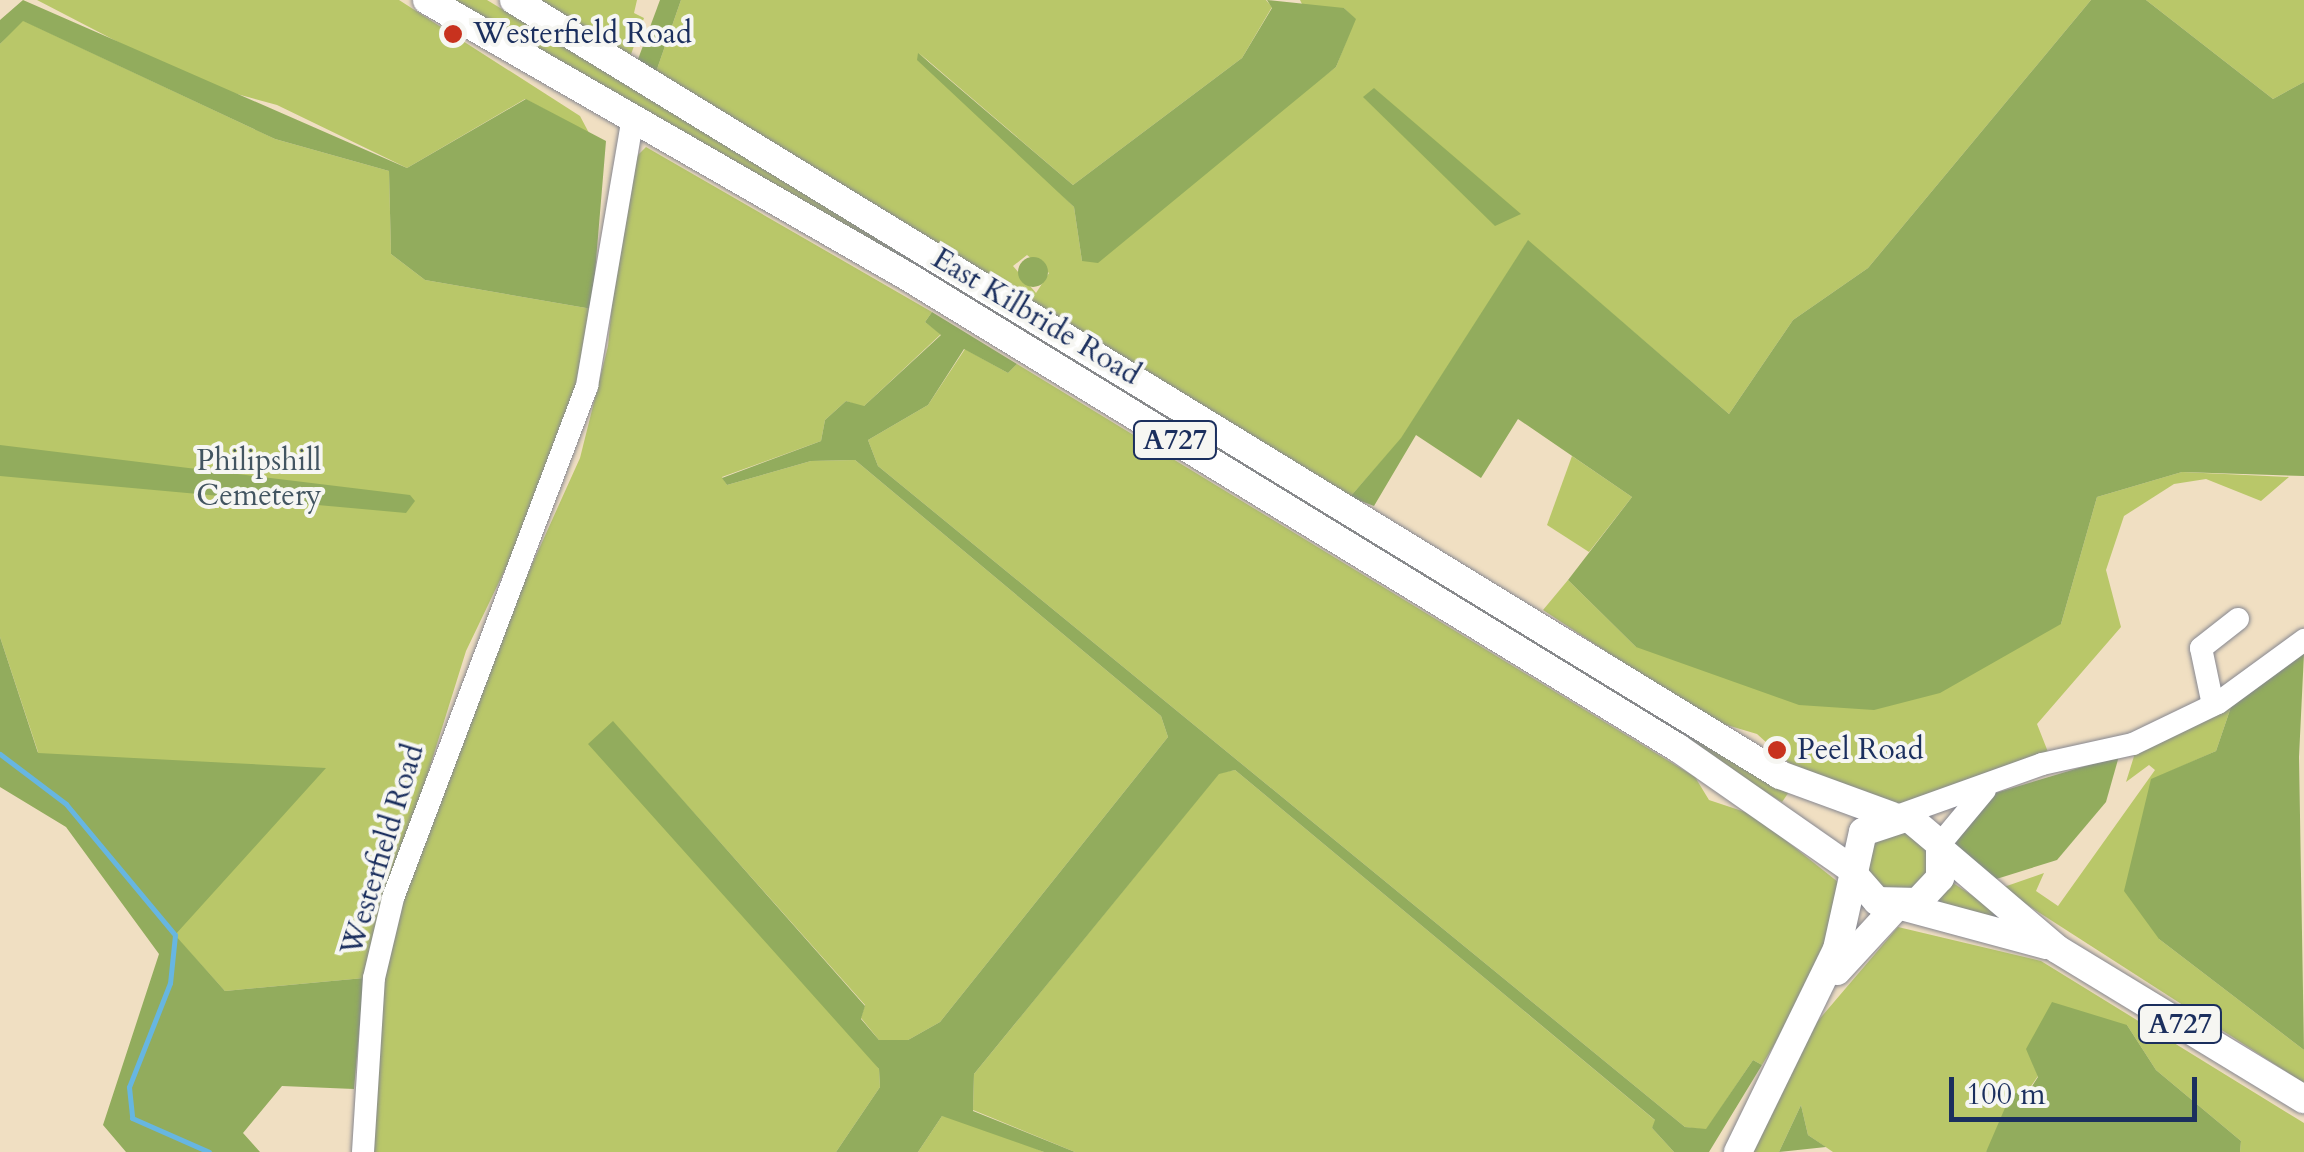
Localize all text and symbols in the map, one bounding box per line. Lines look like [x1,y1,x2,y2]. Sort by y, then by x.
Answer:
place label: Westerfield Road [473,16,692,52]
marker: Westerfield Road [442,23,464,45]
street label: East Kilbride Road [925,241,1147,393]
road number: A727 [1132,417,1218,463]
park label: Philipshill Cemetery [196,443,322,514]
place label: Peel Road [1797,732,1924,768]
marker: Peel Road [1766,739,1788,761]
street label: Westerfield Road [334,740,432,960]
road number: A727 [2138,1001,2222,1047]
scale bar [1954,1057,2202,1119]
text: 100 m [1966,1074,2046,1115]

